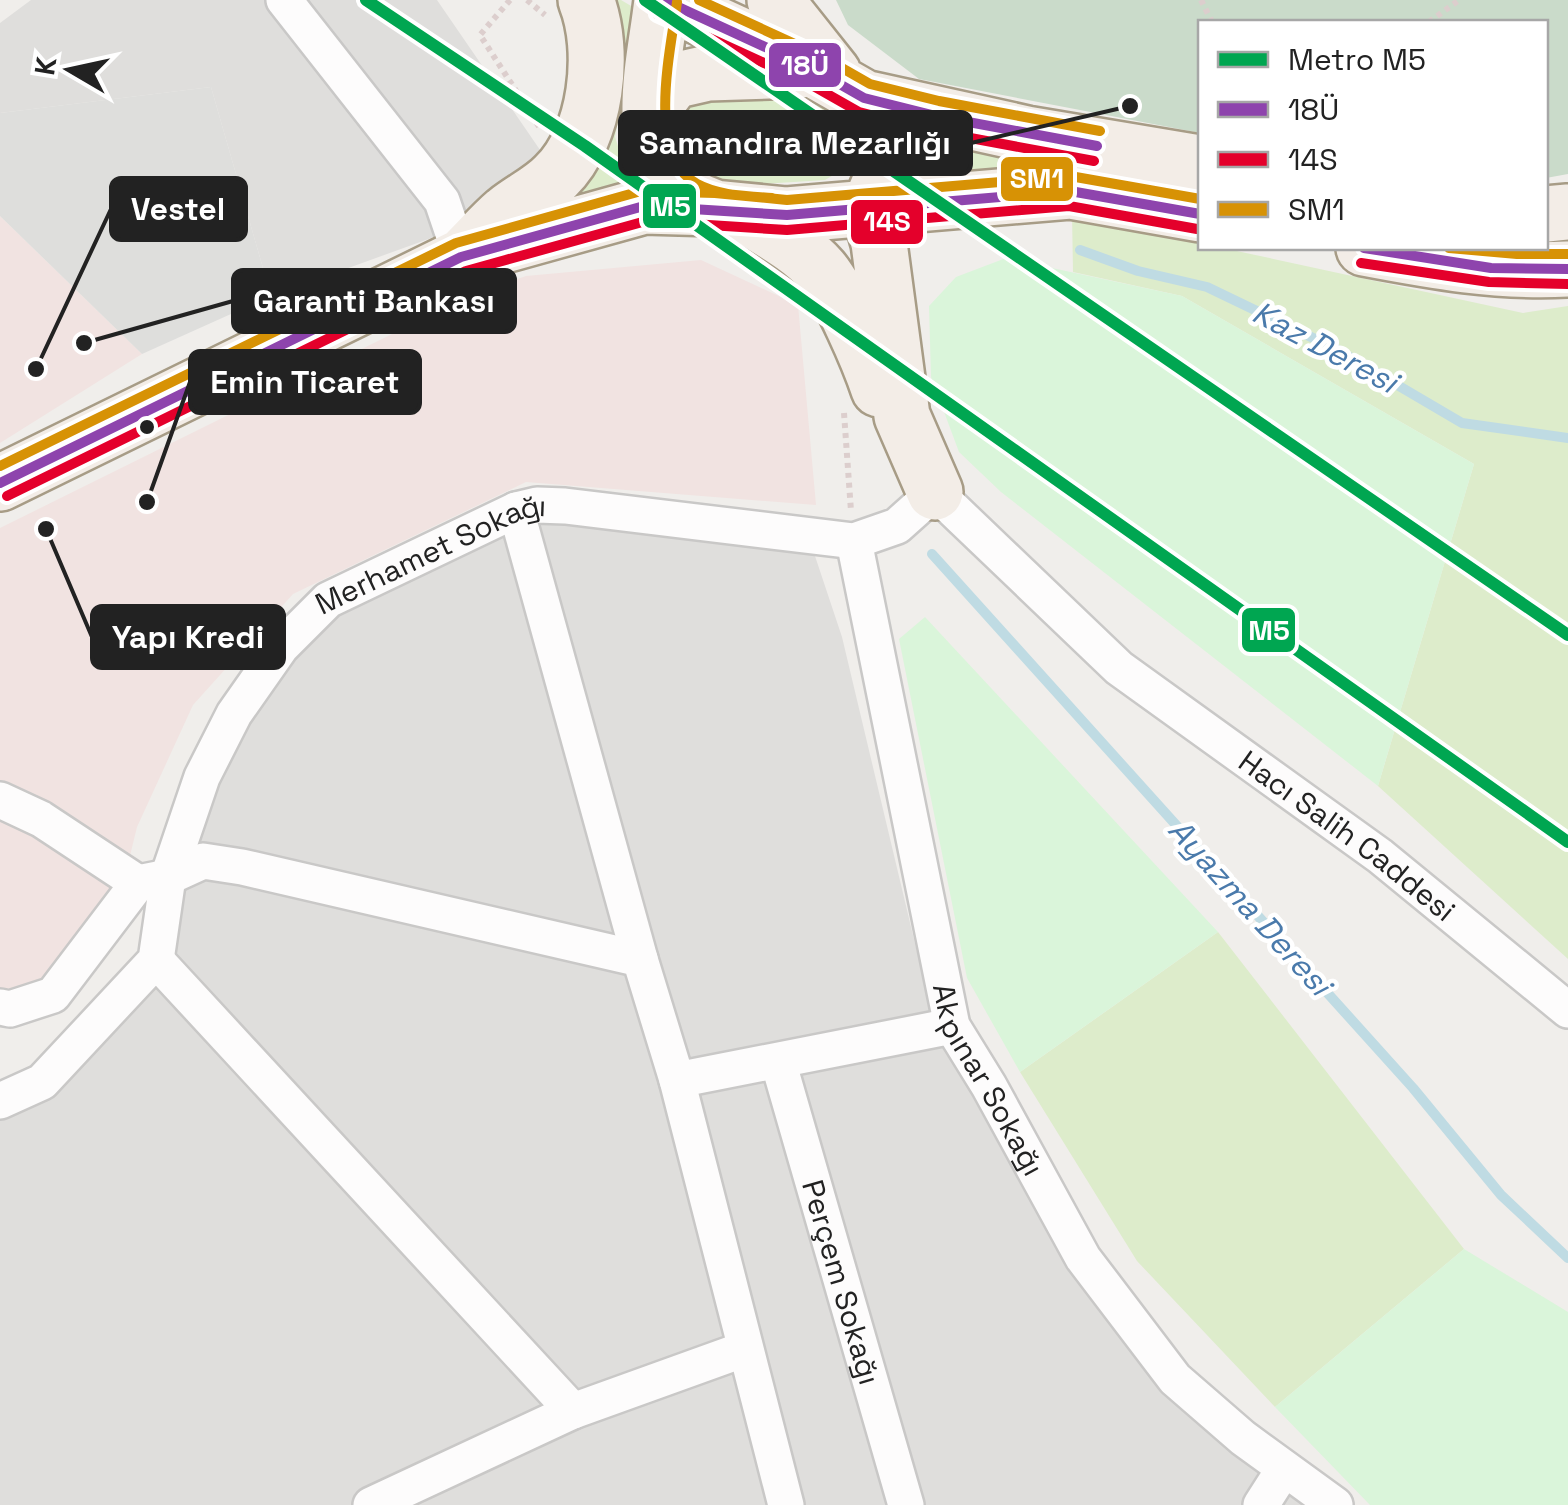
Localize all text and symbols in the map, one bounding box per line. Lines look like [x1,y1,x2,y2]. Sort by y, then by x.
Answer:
north arrow [20,20,120,120]
legend [1198,20,1548,250]
text: Metro M5 [1288,40,1426,79]
line badge: 18Ü [767,41,843,89]
text: 18Ü [781,47,829,83]
text: K [26,54,65,78]
text: 18Ü [1288,90,1339,129]
callout: Samandıra Mezarlığı [620,112,971,174]
text: Samandıra Mezarlığı [639,123,951,163]
text: 14S [1288,140,1338,179]
line badge: SM1 [999,155,1075,203]
text: SM1 [1010,160,1064,196]
callout: Vestel [111,178,246,240]
line badge: M5 [641,182,698,230]
text: M5 [649,188,691,224]
text: Vestel [131,189,225,229]
text: SM1 [1288,190,1345,229]
line badge: 14S [849,198,925,246]
text: 14S [863,203,911,239]
callout: Garanti Bankası [233,270,515,332]
text: Garanti Bankası [253,281,495,321]
water label: Kaz Deresi [1246,292,1408,404]
callout: Emin Ticaret [190,351,420,413]
text: Emin Ticaret [210,362,400,402]
unlabelled marker [137,417,157,437]
street label: Merhamet Sokağı [309,486,547,623]
callout: Yapı Kredi [92,606,284,668]
line badge: M5 [1240,606,1297,654]
text: M5 [1248,612,1290,648]
text: Yapı Kredi [112,617,264,657]
street label: Hacı Salih Caddesi [1231,741,1464,930]
water label: Ayazma Deresi [1160,810,1343,1007]
street label: Akpınar Sokağı [924,980,1054,1182]
street label: Perçem Sokağı [794,1175,890,1389]

